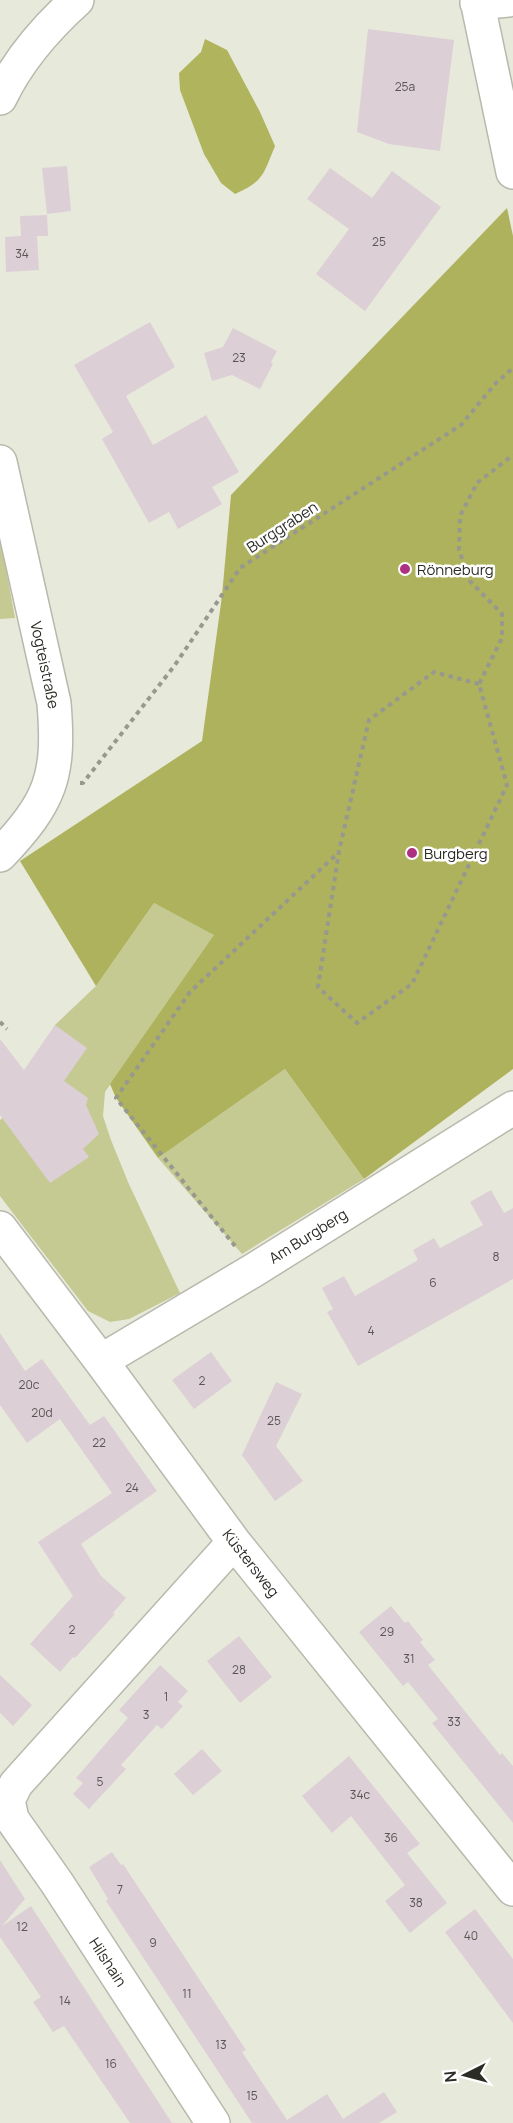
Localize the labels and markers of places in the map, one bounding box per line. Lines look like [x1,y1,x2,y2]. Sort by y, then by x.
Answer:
place label: Rönneburg [417,559,494,580]
marker: Rönneburg [398,562,412,576]
place label: Burgberg [424,843,488,864]
marker: Burgberg [405,846,419,860]

